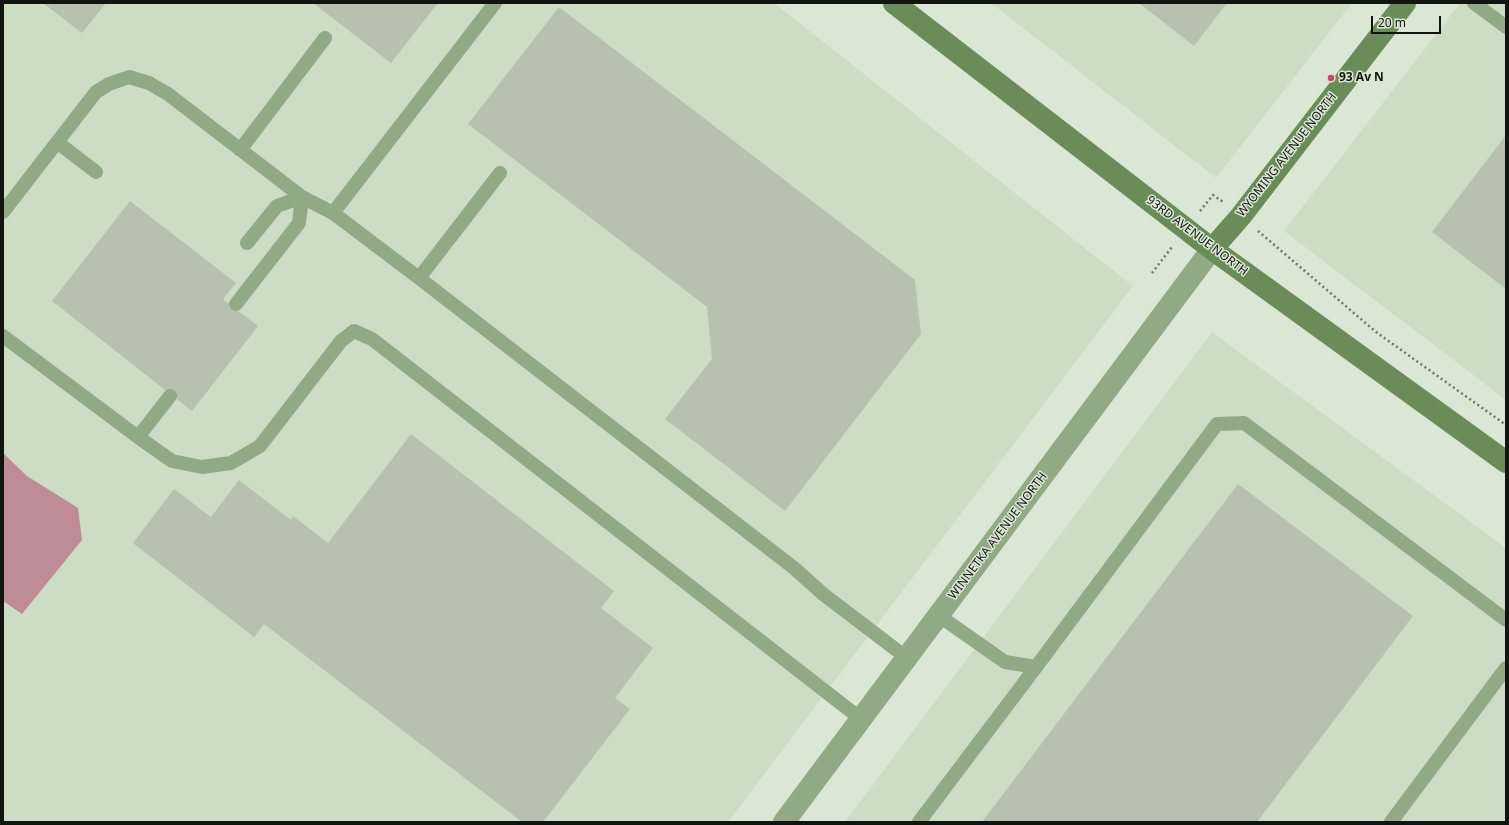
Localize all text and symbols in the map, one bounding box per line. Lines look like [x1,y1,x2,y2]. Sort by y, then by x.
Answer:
scale bar [1373,8,1443,34]
text: 20 m [1378,14,1406,31]
place label: 93 Av N [1339,71,1384,85]
marker: 93 Av N [1326,73,1336,83]
street label: WYOMING AVENUE NORTH [1234,90,1340,220]
street label: 93RD AVENUE NORTH [1143,193,1251,279]
street label: WINNETKA AVENUE NORTH [946,470,1050,602]

